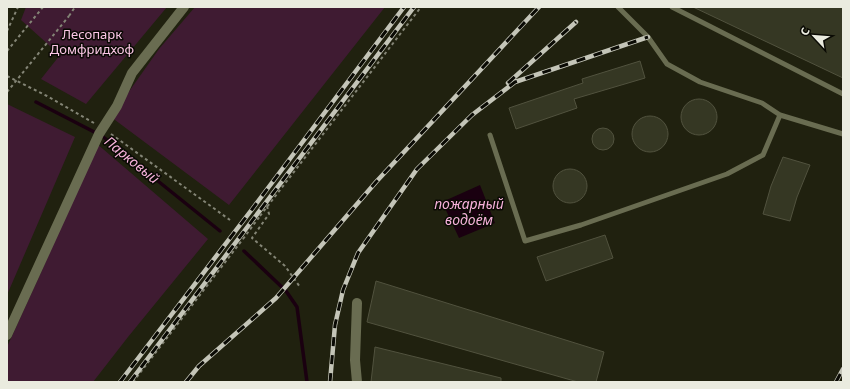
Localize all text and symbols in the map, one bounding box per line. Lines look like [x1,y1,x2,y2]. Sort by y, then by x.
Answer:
north arrow [794,16,834,56]
park label: Лесопарк Домфридхоф [50,25,134,58]
text: С [796,25,813,38]
water label: Парковый [101,132,164,188]
water label: пожарный водоём [434,194,504,229]

